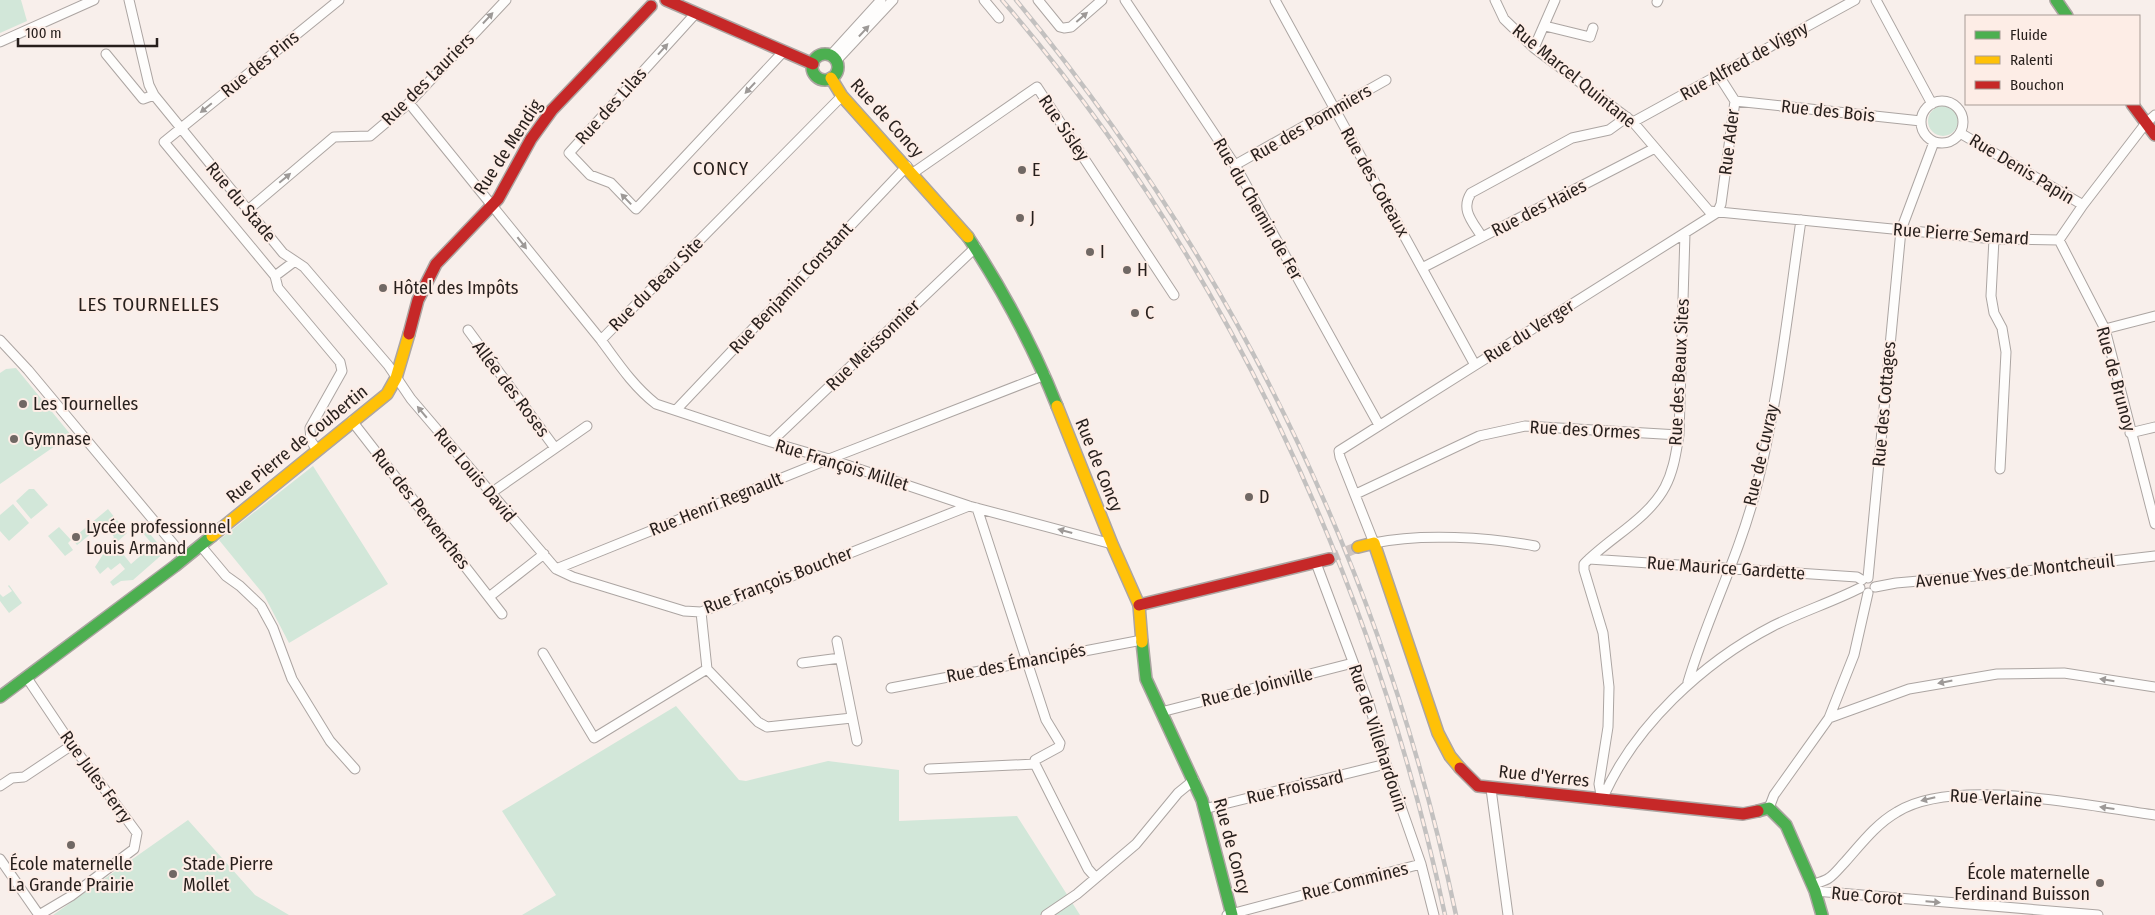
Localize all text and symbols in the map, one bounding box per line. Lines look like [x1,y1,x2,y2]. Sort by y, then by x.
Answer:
one-way arrow [1076,11,1088,23]
one-way arrow [482,13,494,25]
scale bar [18,15,156,47]
legend [1965,15,2140,105]
street label: Rue Alfred de Vigny [1676,17,1812,105]
street label: Rue Marcel Quintane [1508,19,1640,133]
text: 100 m [25,24,62,42]
one-way arrow [858,25,870,37]
street label: Rue des Pins [217,26,304,102]
text: Fluide [2010,26,2047,44]
street label: Rue des Lauriers [377,28,479,130]
one-way arrow [657,43,669,55]
text: Ralenti [2010,51,2053,69]
street label: Rue des Lilas [571,63,652,149]
street label: Rue de Concy [846,74,928,162]
text: Bouchon [2010,76,2064,94]
street label: Rue des Pommiers [1247,79,1376,167]
one-way arrow [744,81,756,93]
street label: Rue Sisley [1034,91,1094,165]
street label: Rue de Mendig [469,95,547,199]
street label: Rue des Bois [1780,95,1876,127]
one-way arrow [200,102,213,113]
street label: Rue Ader [1714,107,1744,176]
street label: Rue des Coteaux [1336,124,1414,241]
street label: Rue Denis Papin [1966,129,2078,209]
street label: Rue du Chemin de Fer [1208,134,1308,285]
district label: CONCY [693,157,749,180]
street label: Rue du Stade [201,158,281,247]
place label: E [1032,159,1040,181]
marker: E [1016,164,1028,176]
one-way arrow [278,173,291,184]
street label: Rue des Haies [1488,175,1590,241]
one-way arrow [620,193,632,205]
place label: J [1030,207,1035,229]
marker: J [1014,212,1026,224]
street label: Rue Benjamin Constant [725,218,858,358]
street label: Rue Pierre Semard [1892,218,2030,250]
street label: Rue du Beau Site [604,232,708,336]
one-way arrow [517,236,528,249]
place label: I [1100,241,1105,263]
marker: I [1084,246,1096,258]
place label: H [1137,259,1148,281]
marker: H [1121,264,1133,276]
place label: Hôtel des Impôts [393,277,519,299]
marker: Hôtel des Impôts [377,282,389,294]
district label: LES TOURNELLES [78,293,220,316]
street label: Rue Meissonnier [822,294,925,395]
street label: Rue du Verger [1480,294,1579,368]
street label: Rue des Beaux Sites [1664,298,1694,446]
place label: C [1145,302,1154,324]
marker: C [1129,307,1141,319]
street label: Rue de Brunoy [2091,324,2141,434]
street label: Allée des Roses [468,337,554,442]
street label: Rue des Cottages [1868,340,1900,468]
street label: Rue Pierre de Coubertin [222,380,372,508]
place label: Les Tournelles [33,393,139,415]
marker: Les Tournelles [17,398,29,410]
street label: Rue de Cuvray [1739,402,1783,508]
one-way arrow [416,407,428,419]
street label: Rue de Concy [1070,415,1128,515]
street label: Rue des Ormes [1529,416,1641,444]
street label: Rue Louis David [429,423,521,527]
place label: Gymnase [24,428,91,450]
marker: Gymnase [8,433,20,445]
street label: Rue François Millet [773,434,912,496]
street label: Rue des Pervenches [367,444,475,574]
street label: Rue Henri Regnault [646,467,786,541]
place label: D [1259,486,1269,508]
marker: D [1243,491,1255,503]
place label: Lycée professionnel Louis Armand [86,516,231,559]
one-way arrow [1057,527,1072,535]
marker: Lycée professionnel Louis Armand [70,531,82,543]
street label: Rue François Boucher [700,541,856,619]
street label: Avenue Yves de Montcheuil [1914,550,2116,592]
street label: Rue Maurice Gardette [1646,551,1806,585]
street label: Rue des Émancipés [944,638,1088,687]
street label: Rue de Villehardouin [1344,661,1412,815]
street label: Rue de Joinville [1199,662,1315,711]
one-way arrow [2098,675,2114,683]
one-way arrow [1938,678,1953,686]
street label: Rue Jules Ferry [55,726,137,828]
street label: Rue d'Yerres [1497,760,1591,792]
street label: Rue Froissard [1244,765,1346,809]
street label: Rue Verlaine [1949,785,2043,811]
one-way arrow [1920,795,1935,803]
street label: Rue de Concy [1209,796,1255,896]
one-way arrow [2098,804,2114,812]
marker: École maternelle La Grande Prairie [65,839,77,851]
place label: École maternelle La Grande Prairie [8,852,134,896]
place label: Stade Pierre Mollet [183,853,273,896]
street label: Rue Commines [1300,857,1411,905]
place label: École maternelle Ferdinand Buisson [1954,861,2090,905]
marker: Stade Pierre Mollet [167,868,179,880]
marker: École maternelle Ferdinand Buisson [2094,877,2106,889]
street label: Rue Corot [1830,882,1904,910]
one-way arrow [1925,898,1941,906]

